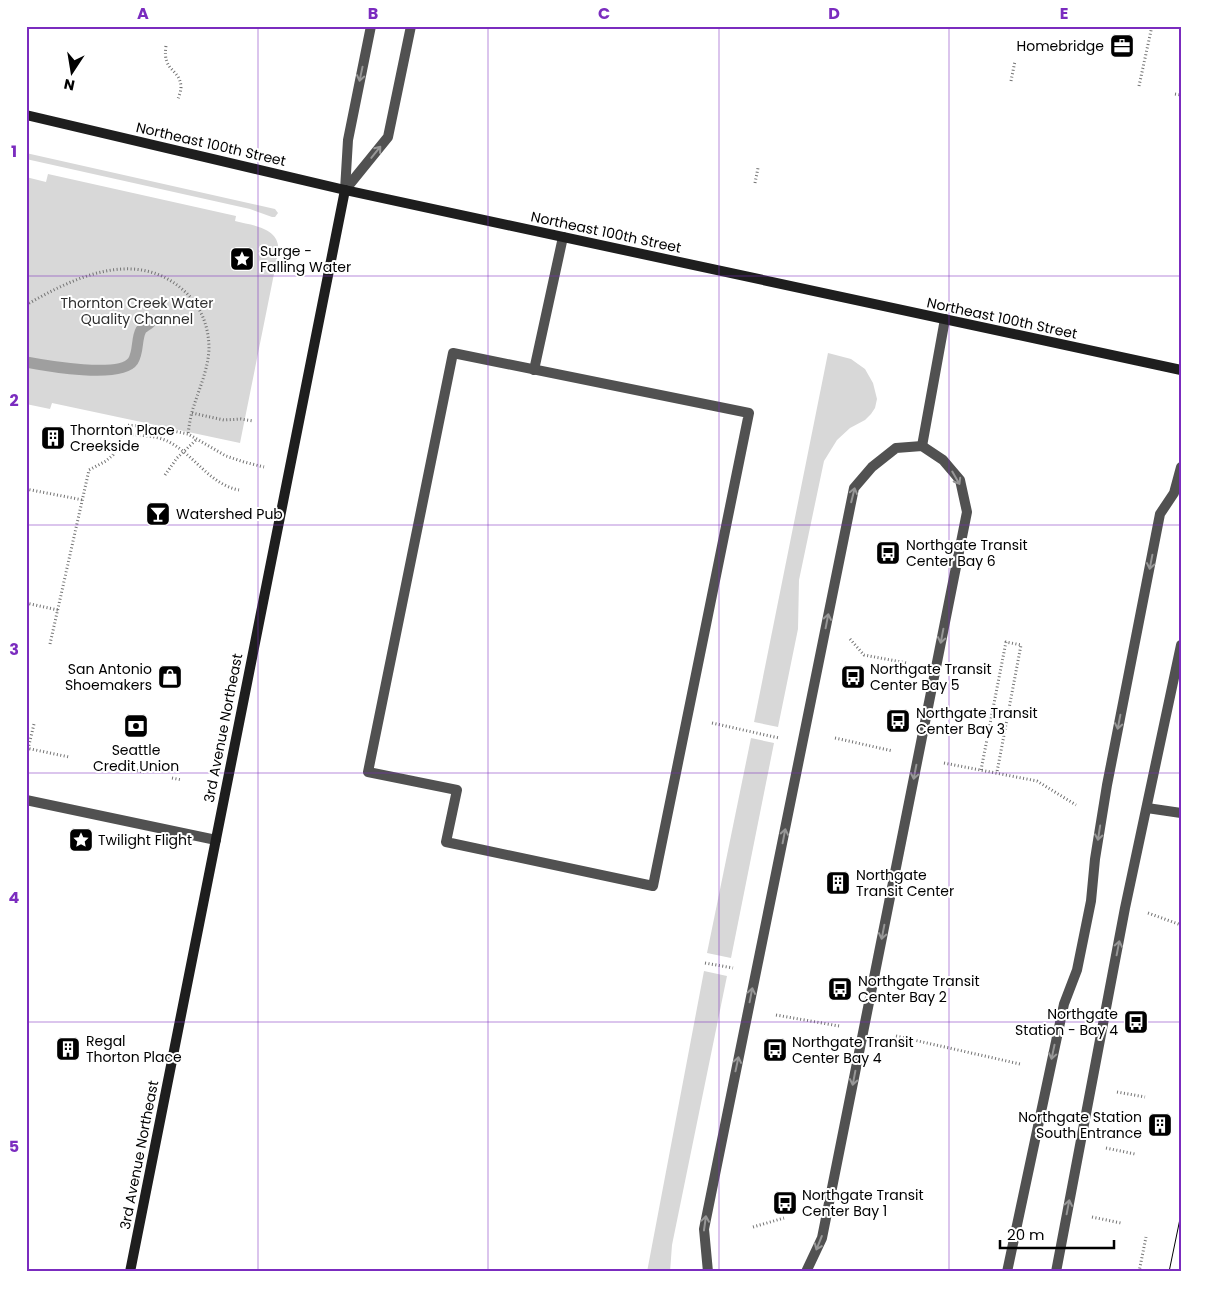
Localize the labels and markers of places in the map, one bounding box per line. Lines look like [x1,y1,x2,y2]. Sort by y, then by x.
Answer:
office icon: Homebridge [1109,33,1135,59]
place label: Homebridge [1017,36,1104,56]
place label: Surge - Falling Water [260,241,351,277]
place icon: Surge - Falling Water [229,246,255,272]
place label: Thornton Place Creekside [70,420,175,456]
building icon: Thornton Place Creekside [40,425,66,451]
bar icon: Watershed Pub [145,501,171,527]
place label: Watershed Pub [176,504,283,524]
place label: Northgate Transit Center Bay 6 [906,535,1028,571]
bus stop icon: Northgate Transit Center Bay 6 [875,540,901,566]
place label: San Antonio Shoemakers [65,659,152,695]
place label: Northgate Transit Center Bay 5 [870,659,992,695]
shop icon: San Antonio Shoemakers [157,664,183,690]
bus stop icon: Northgate Transit Center Bay 5 [840,664,866,690]
place label: Northgate Transit Center Bay 3 [916,703,1038,739]
bus stop icon: Northgate Transit Center Bay 3 [885,708,911,734]
bank icon: Seattle Credit Union [123,713,149,739]
place label: Seattle Credit Union [93,740,179,776]
place icon: Twilight Flight [68,827,94,853]
place label: Twilight Flight [98,830,192,850]
place label: Northgate Transit Center [856,865,954,901]
building icon: Northgate Transit Center [825,870,851,896]
place label: Northgate Transit Center Bay 2 [858,971,980,1007]
bus stop icon: Northgate Transit Center Bay 2 [827,976,853,1002]
place label: Northgate Station - Bay 4 [1015,1004,1118,1040]
bus stop icon: Northgate Station - Bay 4 [1123,1009,1149,1035]
place label: Regal Thorton Place [86,1031,182,1067]
place label: Northgate Transit Center Bay 4 [792,1032,914,1068]
building icon: Regal Thorton Place [55,1036,81,1062]
bus stop icon: Northgate Transit Center Bay 4 [762,1037,788,1063]
place label: Northgate Station South Entrance [1018,1107,1142,1143]
building icon: Northgate Station South Entrance [1147,1112,1173,1138]
place label: Northgate Transit Center Bay 1 [802,1185,924,1221]
bus stop icon: Northgate Transit Center Bay 1 [772,1190,798,1216]

